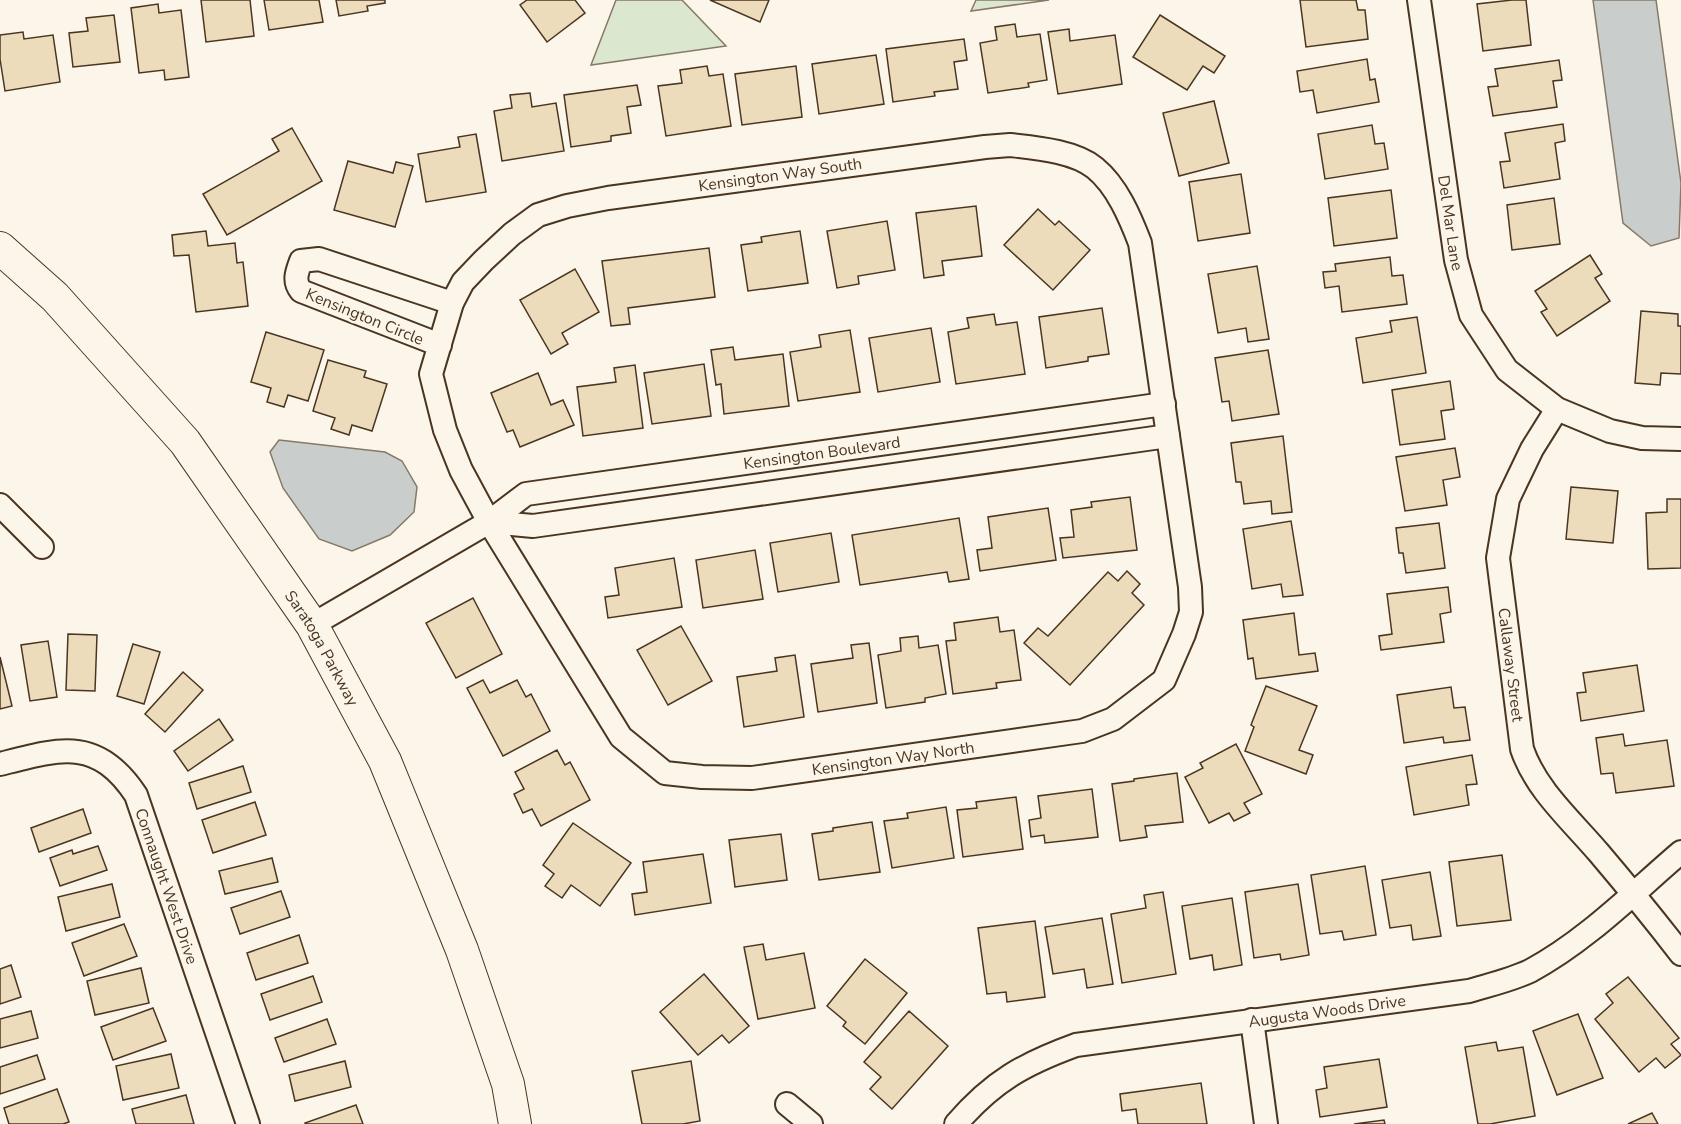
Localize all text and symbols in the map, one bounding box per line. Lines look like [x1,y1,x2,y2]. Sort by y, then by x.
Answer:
street label: Kensington Way South [697,153,863,197]
street label: Del Mar Lane [1432,174,1468,273]
street label: Kensington Circle [302,283,427,351]
street label: Kensington Boulevard [742,431,902,475]
street label: Saratoga Parkway [279,586,364,711]
street label: Callaway Street [1492,607,1529,723]
street label: Kensington Way North [810,737,976,781]
street label: Connaught West Drive [129,805,203,967]
street label: Augusta Woods Drive [1247,990,1407,1033]

